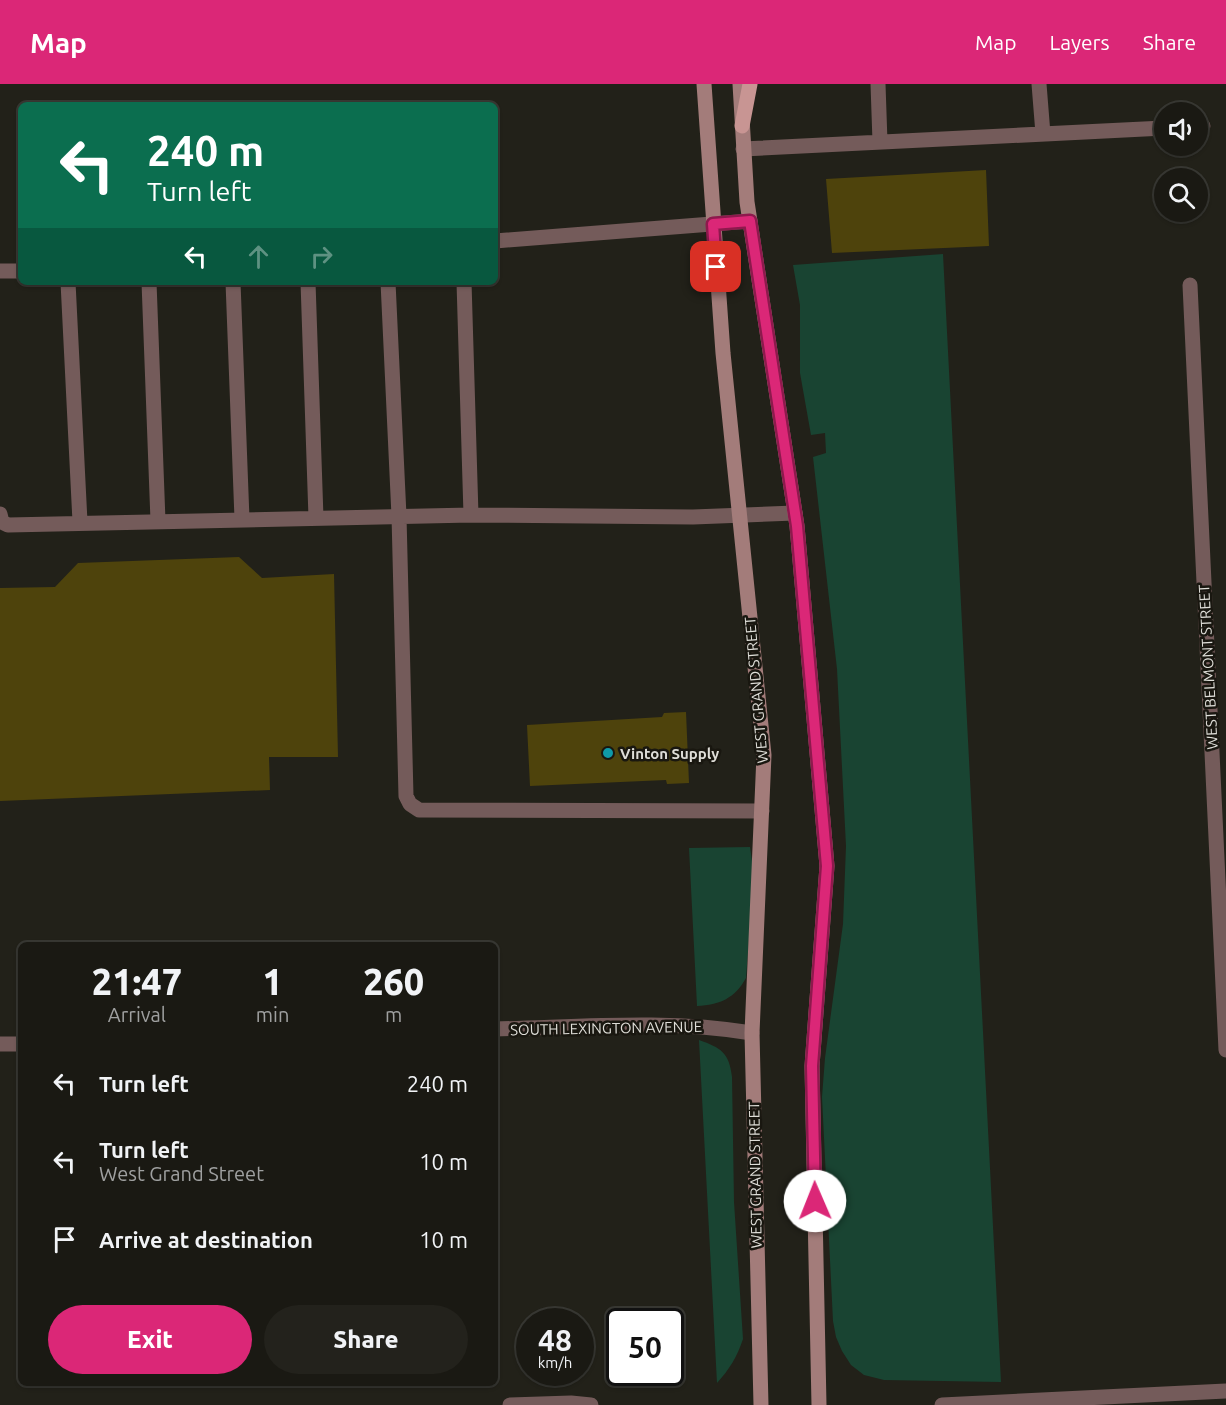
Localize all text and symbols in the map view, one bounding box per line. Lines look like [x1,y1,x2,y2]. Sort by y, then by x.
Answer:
text: Map [30,27,87,58]
text: Map [975,30,1016,54]
text: Layers [1049,30,1110,54]
text: Share [1143,30,1196,54]
map controls [1154,102,1208,222]
button: sound [1154,102,1208,156]
icon: left [48,126,126,204]
text: 240 m [147,127,264,174]
button: search [1154,168,1208,222]
text: Turn left [147,176,251,206]
icon: left [179,240,212,273]
icon: ahead [242,240,275,273]
icon: right [305,240,338,273]
pin [690,241,741,292]
icon: arrive [699,250,732,283]
street label: WEST BELMONT STREET [1195,583,1221,750]
street label: WEST GRAND STREET [741,615,771,764]
place label: Vinton Supply [620,745,719,762]
marker: Vinton Supply [601,746,615,760]
text: 21:47 [92,961,182,1002]
text: 1 [262,961,283,1002]
text: 260 [363,961,424,1002]
text: Arrival [108,1003,166,1026]
text: min [256,1003,289,1026]
text: m [385,1003,402,1026]
street label: SOUTH LEXINGTON AVENUE [510,1018,702,1038]
icon: left [48,1067,81,1100]
text: Turn left [99,1071,189,1096]
text: 240 m [407,1071,468,1096]
street label: WEST GRAND STREET [745,1101,765,1249]
text: Turn left [99,1137,189,1162]
icon: left [48,1145,81,1178]
text: 10 m [419,1149,468,1174]
text: West Grand Street [99,1162,264,1185]
position arrow [783,1169,847,1233]
icon: arrive [48,1223,81,1256]
text: Arrive at destination [99,1227,313,1252]
text: 10 m [419,1227,468,1252]
button: Exit [48,1305,252,1374]
button: Share [264,1305,468,1374]
speed limit sign: 50 [606,1308,684,1386]
text: 48 [538,1323,572,1357]
text: km/h [538,1354,572,1371]

